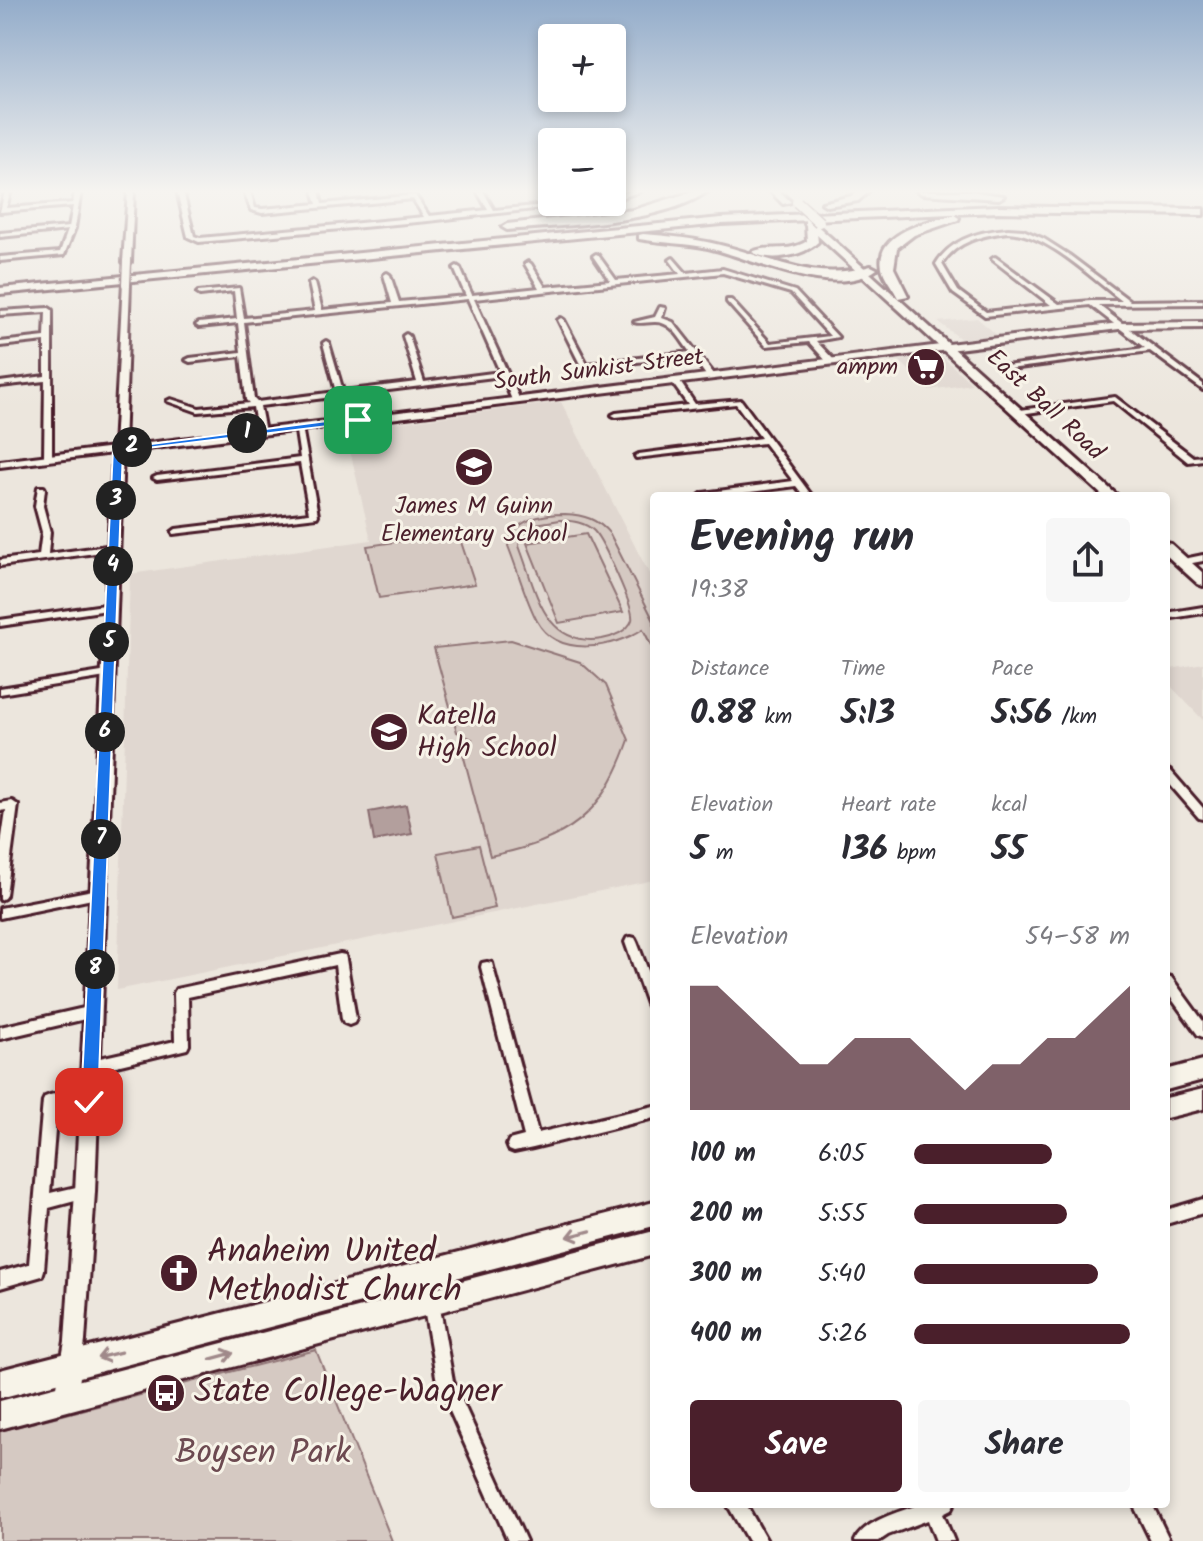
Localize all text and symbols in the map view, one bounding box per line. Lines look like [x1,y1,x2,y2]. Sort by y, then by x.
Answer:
map controls [538,24,626,216]
button: + [538,24,626,112]
button: − [538,128,626,216]
street label: South Sunkist Street [492,338,707,402]
street label: East Ball Road [977,339,1114,471]
supermarket icon: ampm [905,346,947,388]
place label: ampm [837,348,898,387]
pin [324,386,392,454]
icon: arrive [336,398,380,442]
pin: 1 [227,413,267,453]
text: 1 [244,415,250,450]
pin: 2 [112,427,152,467]
text: 2 [126,429,138,464]
school or university icon: James M Guinn Elementary School [453,446,495,488]
pin: 3 [96,480,136,520]
text: 3 [110,482,122,517]
place label: James M Guinn Elementary School [381,487,567,554]
text: Evening run [690,504,914,574]
button: share [1046,518,1130,602]
pin: 4 [93,546,133,586]
text: 4 [107,548,119,583]
text: 19:38 [690,569,748,611]
pin: 5 [89,622,129,662]
text: 5 [103,624,115,659]
text: Distance [690,652,769,687]
text: Time [841,652,885,687]
text: Pace [991,652,1033,687]
text: 0.88 [690,687,756,741]
text: 5:13 [841,687,895,741]
text: 5:56 [991,687,1053,741]
place label: Katella High School [417,694,557,771]
text: km [756,700,792,735]
text: /km [1053,700,1097,735]
school or university icon: Katella High School [368,711,410,753]
pin: 6 [85,712,125,752]
text: 6 [99,714,111,749]
text: Elevation [690,788,773,823]
text: Heart rate [841,788,936,823]
text: kcal [991,788,1027,823]
pin: 7 [81,819,121,859]
text: 7 [96,821,106,856]
text: 5 [690,823,707,877]
text: 136 [841,823,888,877]
text: 55 [991,823,1026,877]
text: m [707,836,734,871]
text: bpm [888,836,936,871]
text: Elevation [690,916,788,958]
text: 54–58 m [1025,916,1130,958]
pin: 8 [75,949,115,989]
text: 8 [89,951,101,986]
pin [55,1068,123,1136]
icon: check [67,1080,111,1124]
text: 100 m [690,1133,756,1175]
text: 6:05 [818,1133,866,1175]
text: 200 m [690,1193,763,1235]
text: 5:55 [818,1193,866,1235]
place label: Anaheim United Methodist Church [207,1226,462,1319]
one-way arrow [566,1227,592,1242]
church icon: Anaheim United Methodist Church [158,1252,200,1294]
text: 300 m [690,1253,762,1295]
text: 5:40 [818,1253,866,1295]
text: 400 m [690,1313,762,1355]
text: 5:26 [818,1313,868,1355]
one-way arrow [97,1348,123,1363]
one-way arrow [209,1348,235,1363]
place label: State College-Wagner [194,1366,503,1420]
bus stop icon: State College-Wagner [145,1372,187,1414]
button: Save [690,1400,902,1492]
button: Share [918,1400,1130,1492]
park label: Boysen Park [175,1427,352,1481]

